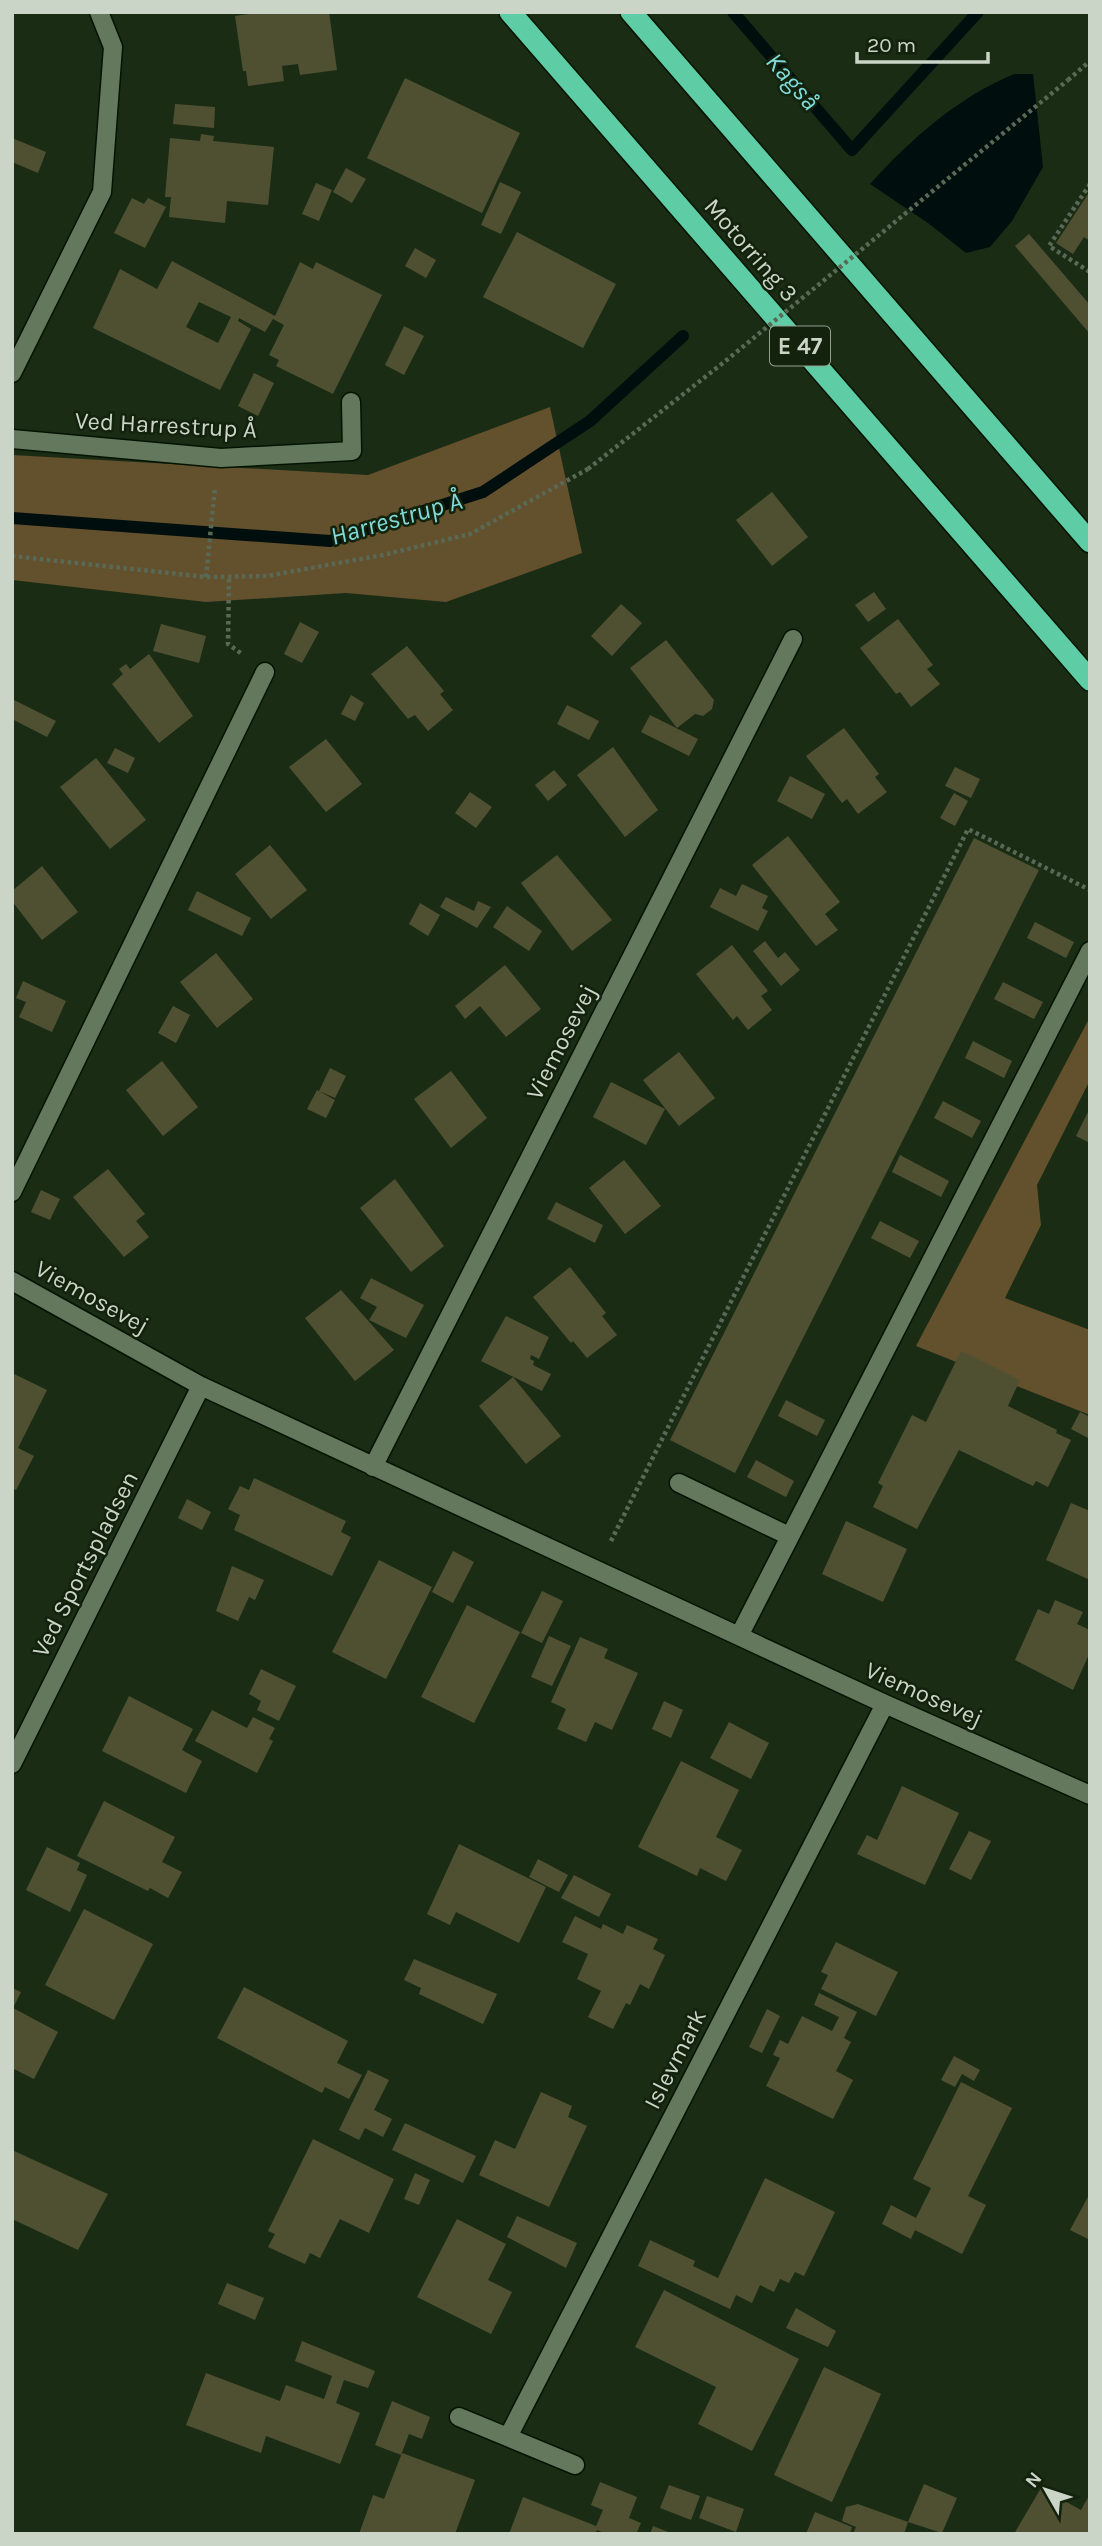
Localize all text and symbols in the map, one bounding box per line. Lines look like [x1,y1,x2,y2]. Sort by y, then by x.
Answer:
scale bar [857,21,988,65]
text: 20 m [867,33,916,57]
water label: Kagså [759,46,826,116]
street label: Motorring 3 [698,193,804,307]
road number: E 47 [770,326,830,366]
street label: Ved Harrestrup Å [74,405,258,444]
water label: Harrestrup Å [326,484,466,552]
street label: Viemosevej [520,980,602,1104]
street label: Viemosevej [30,1254,154,1340]
street label: Ved Sportspladsen [26,1467,144,1661]
street label: Viemosevej [861,1656,987,1732]
street label: Islevmark [638,2004,712,2114]
north arrow [1011,2455,1081,2525]
text: N [1021,2468,1046,2492]

